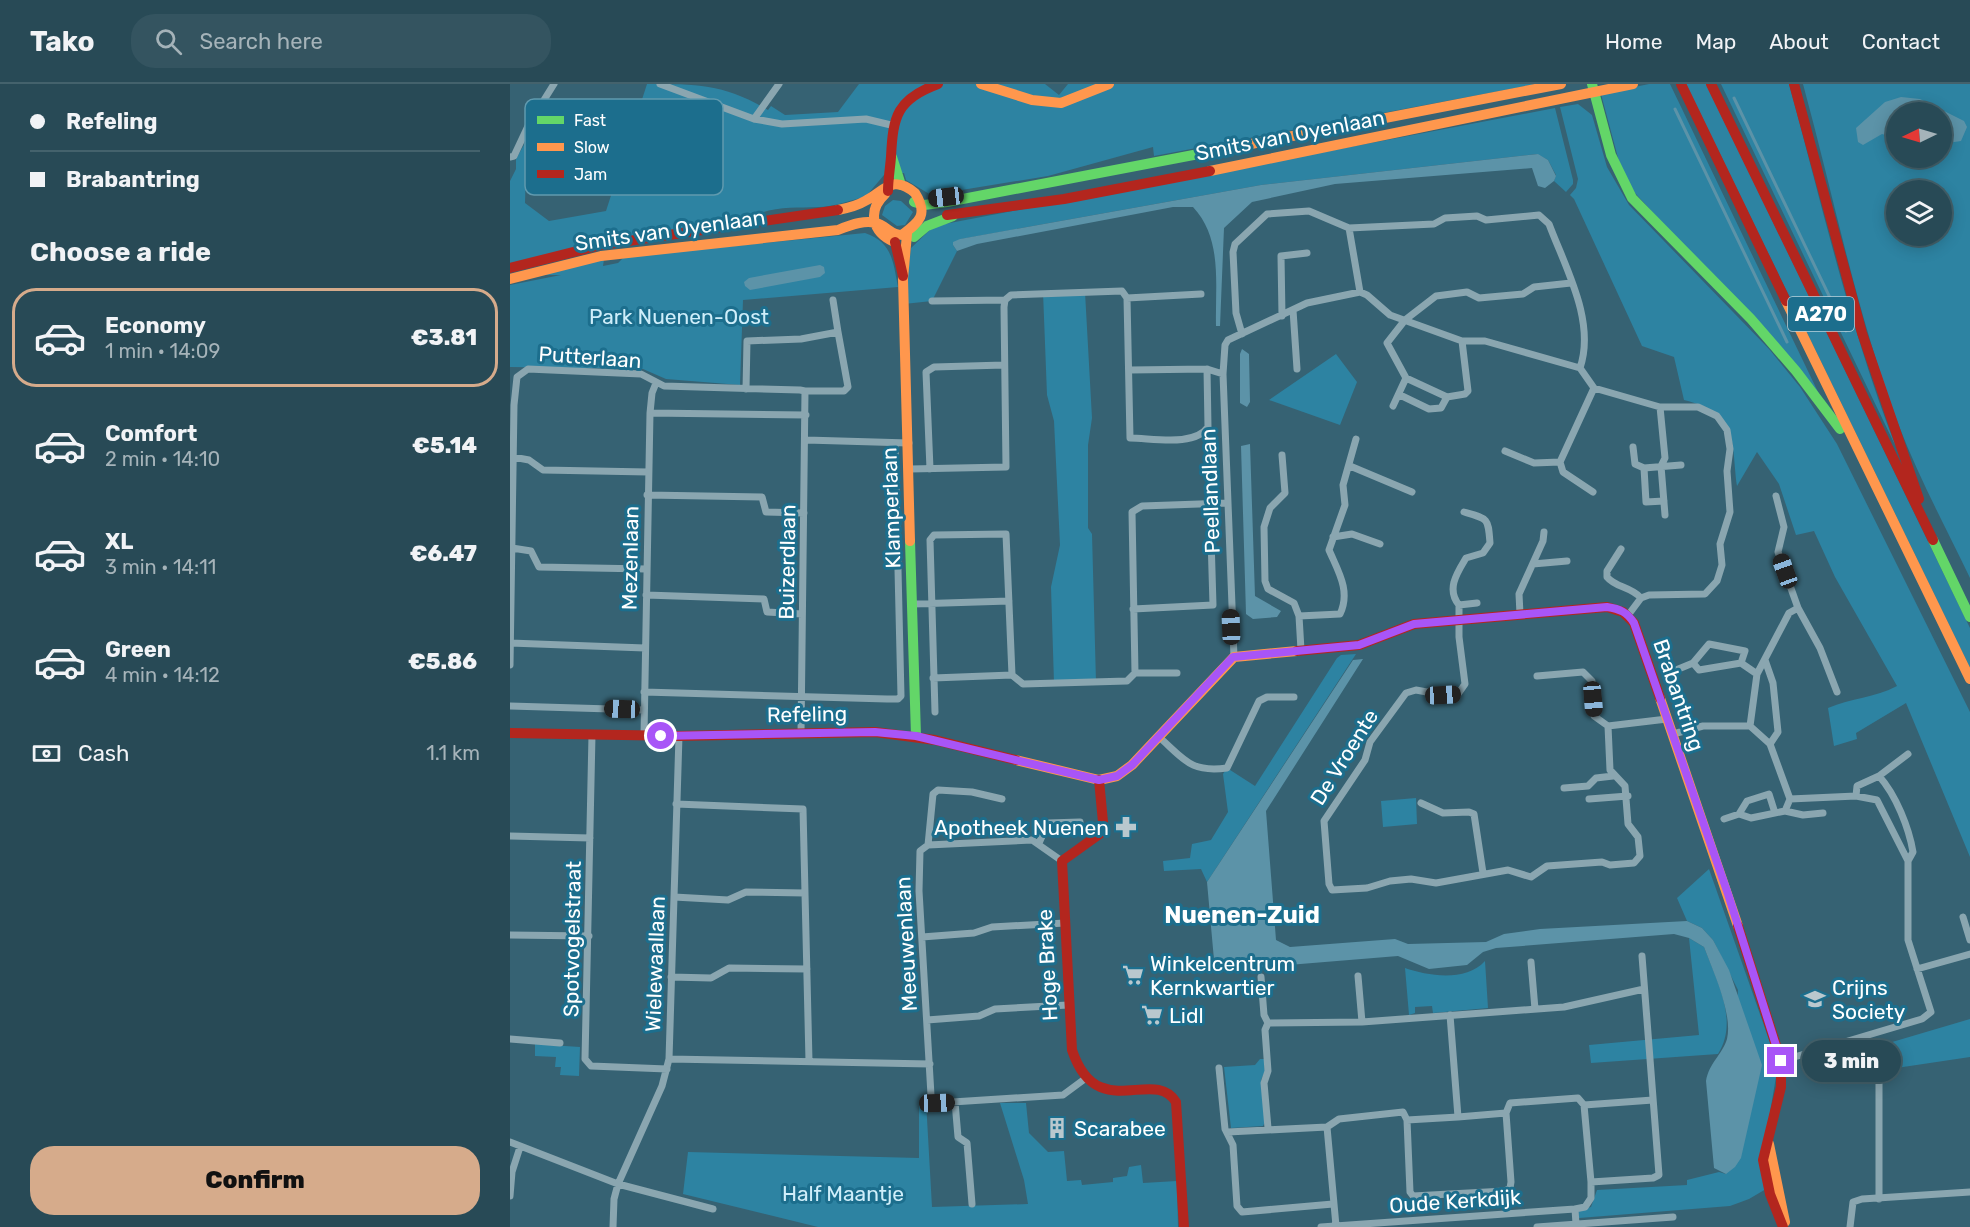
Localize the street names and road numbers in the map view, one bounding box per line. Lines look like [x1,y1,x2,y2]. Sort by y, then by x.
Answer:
street label: Smits van Oyenlaan [1193,104,1387,166]
street label: Smits van Oyenlaan [573,204,767,256]
road number: A270 [1788,297,1854,331]
street label: Putterlaan [538,341,642,373]
street label: Peellandlaan [1195,428,1225,554]
street label: Klamperlaan [876,447,906,569]
street label: Buizerdlaan [773,504,801,620]
street label: Mezenlaan [617,506,643,610]
street label: Brabantring [1648,636,1710,754]
street label: Refeling [767,701,847,727]
street label: De Vroente [1305,705,1383,809]
street label: Spotvogelstraat [558,861,586,1017]
street label: Meeuwenlaan [890,876,922,1012]
street label: Wielewaallaan [640,896,670,1032]
street label: Hoge Brake [1032,908,1062,1022]
street label: Oude Kerkdijk [1388,1184,1522,1218]

